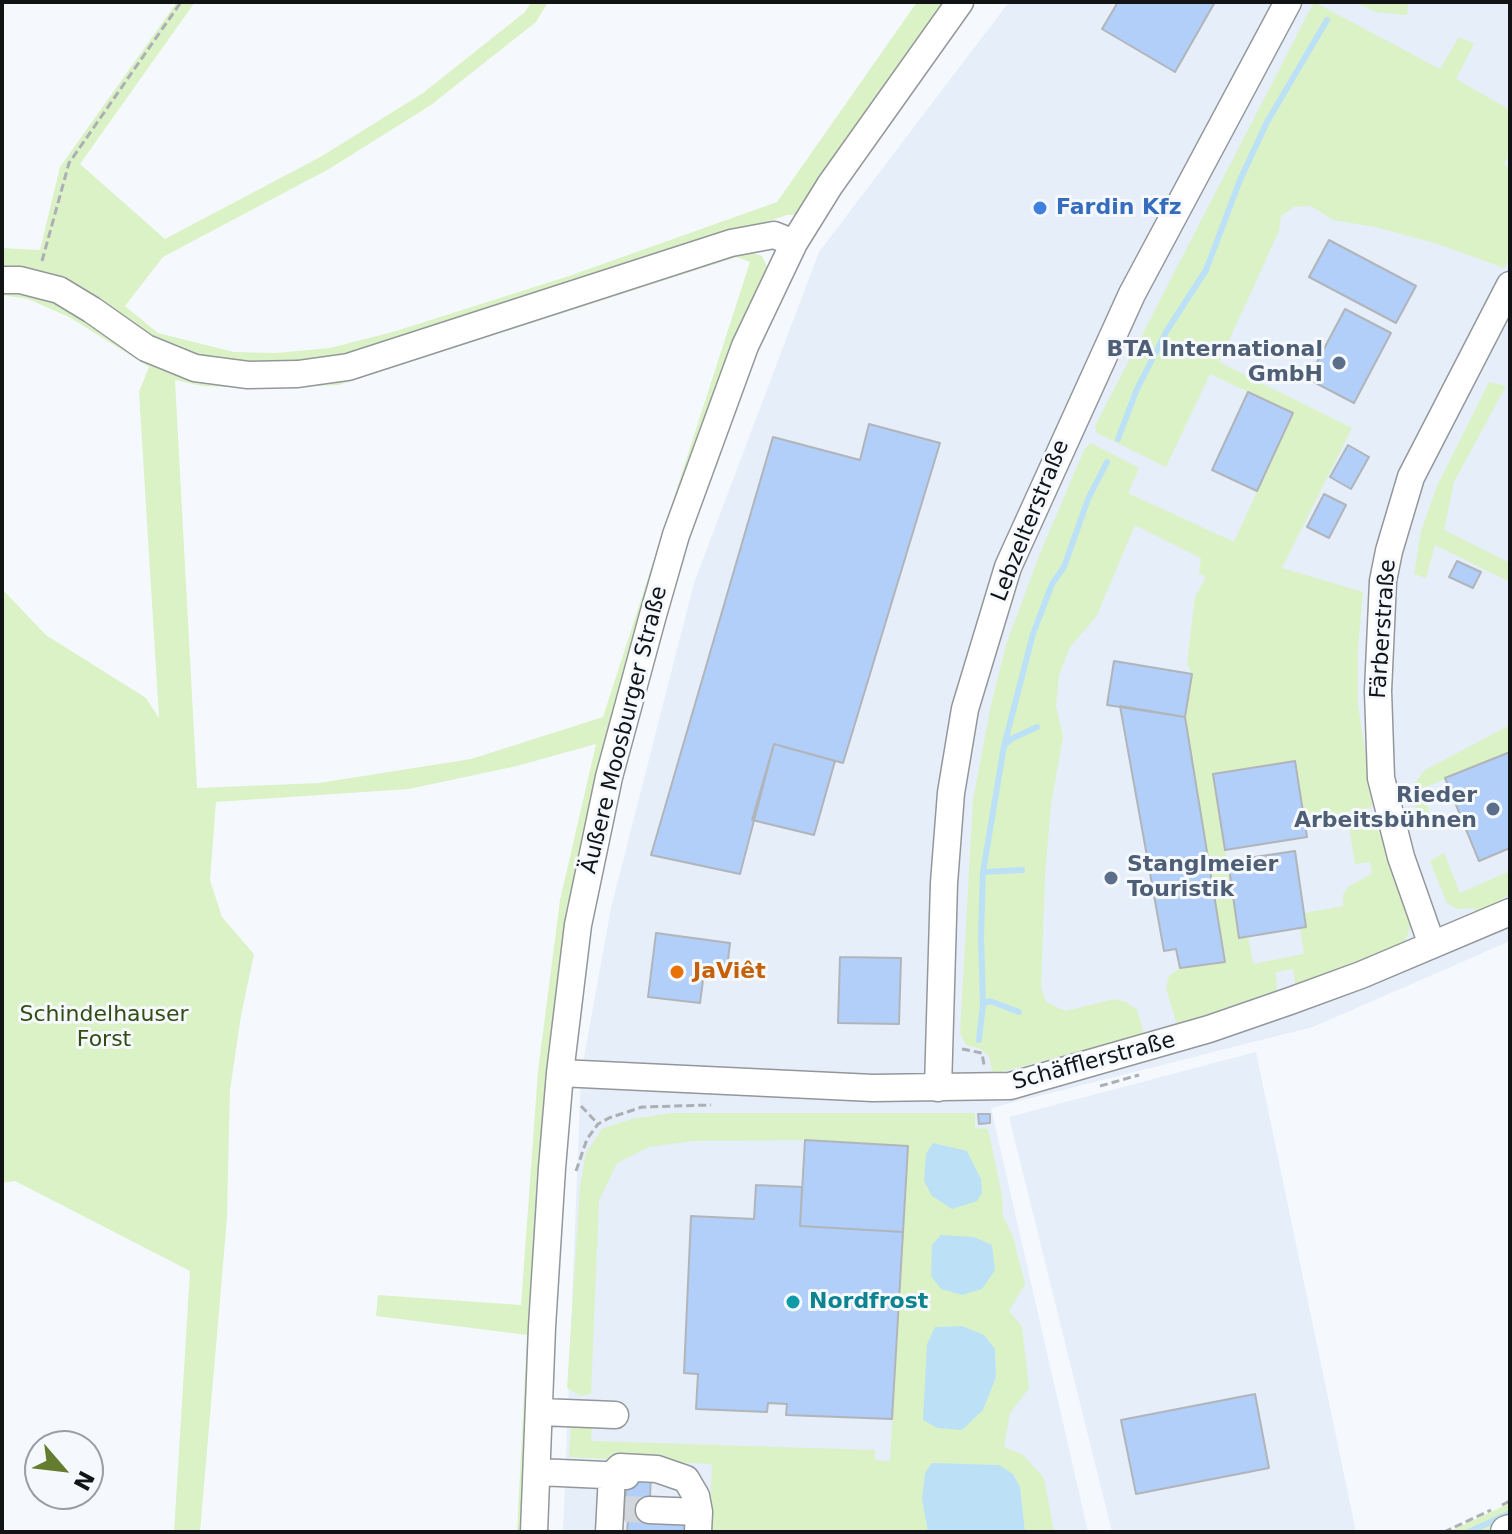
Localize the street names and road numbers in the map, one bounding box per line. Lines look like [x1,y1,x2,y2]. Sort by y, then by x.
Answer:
street label: Lebzelterstraße [987,436,1075,606]
street label: Färberstraße [1366,558,1402,700]
street label: Äußere Moosburger Straße [576,583,674,877]
street label: Schäfflerstraße [1010,1028,1178,1096]

